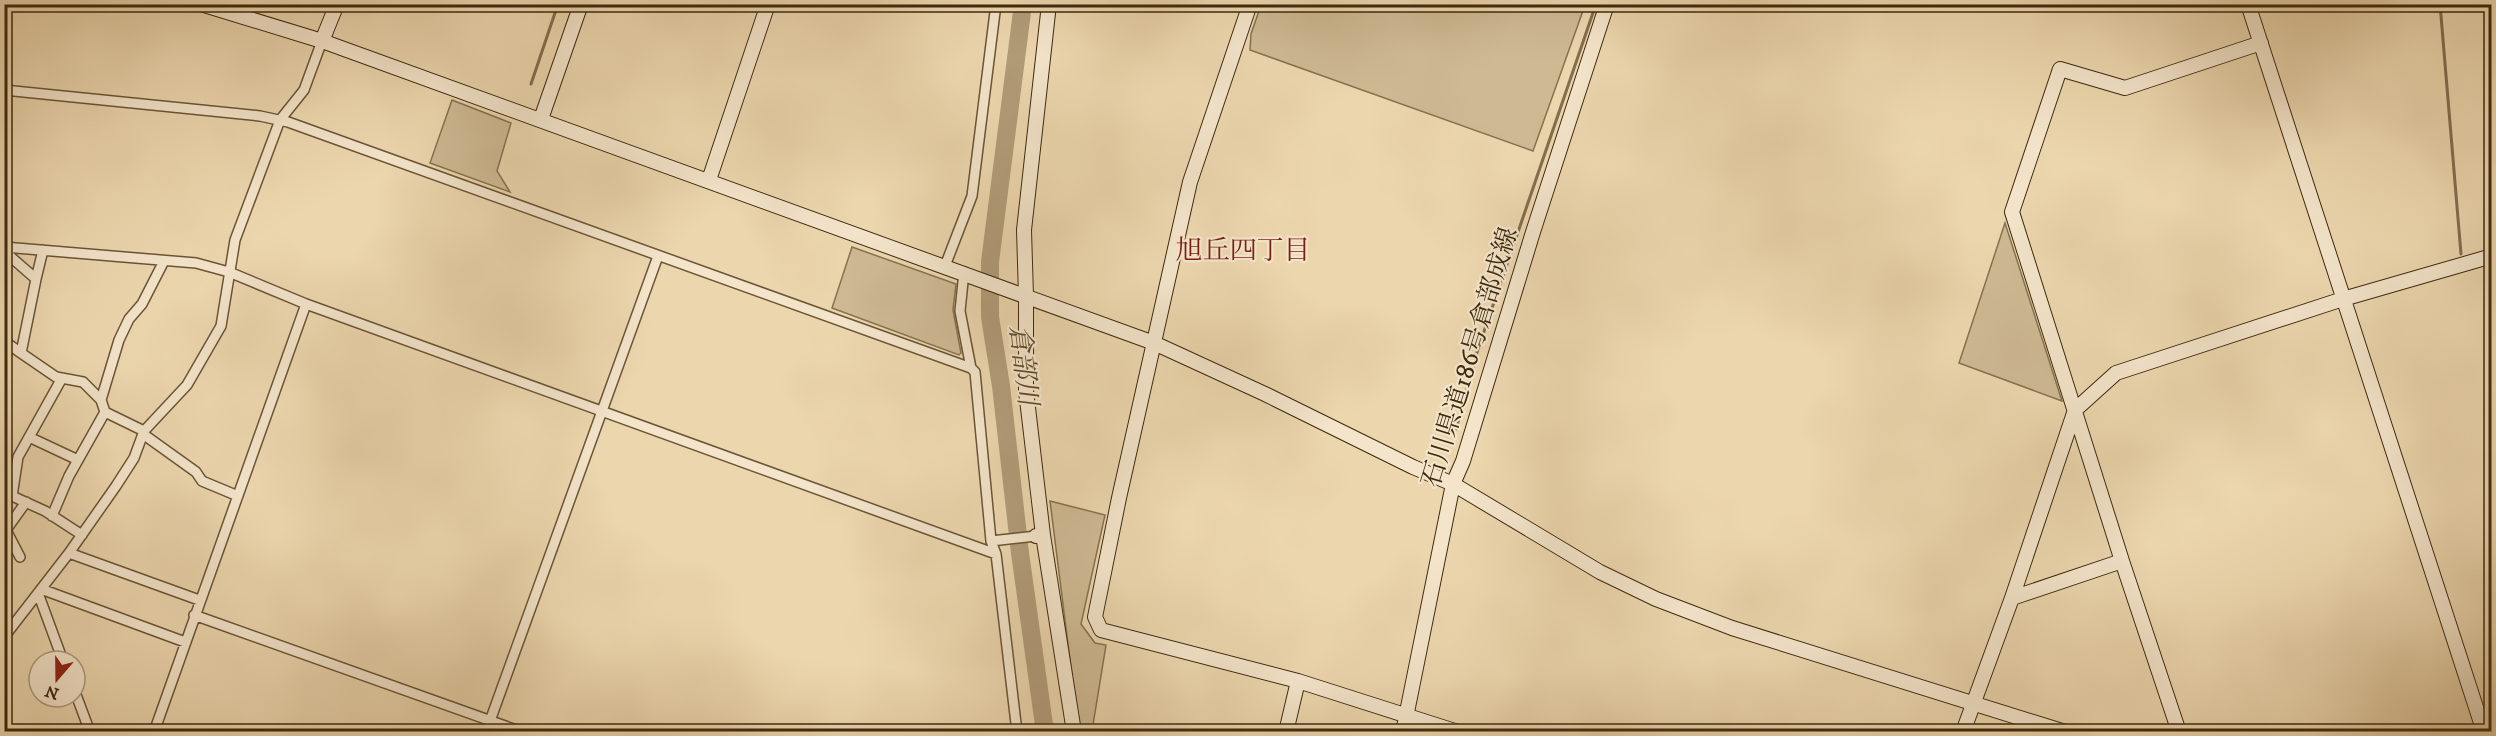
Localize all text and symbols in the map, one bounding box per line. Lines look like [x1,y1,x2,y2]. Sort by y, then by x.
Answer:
street label: 石川県道186号倉部成線 [1415,223,1526,491]
district label: 旭丘四丁目 [1176,234,1311,268]
water label: 倉部川 [1001,323,1045,410]
north arrow [27,649,87,709]
text: N [43,681,62,704]

